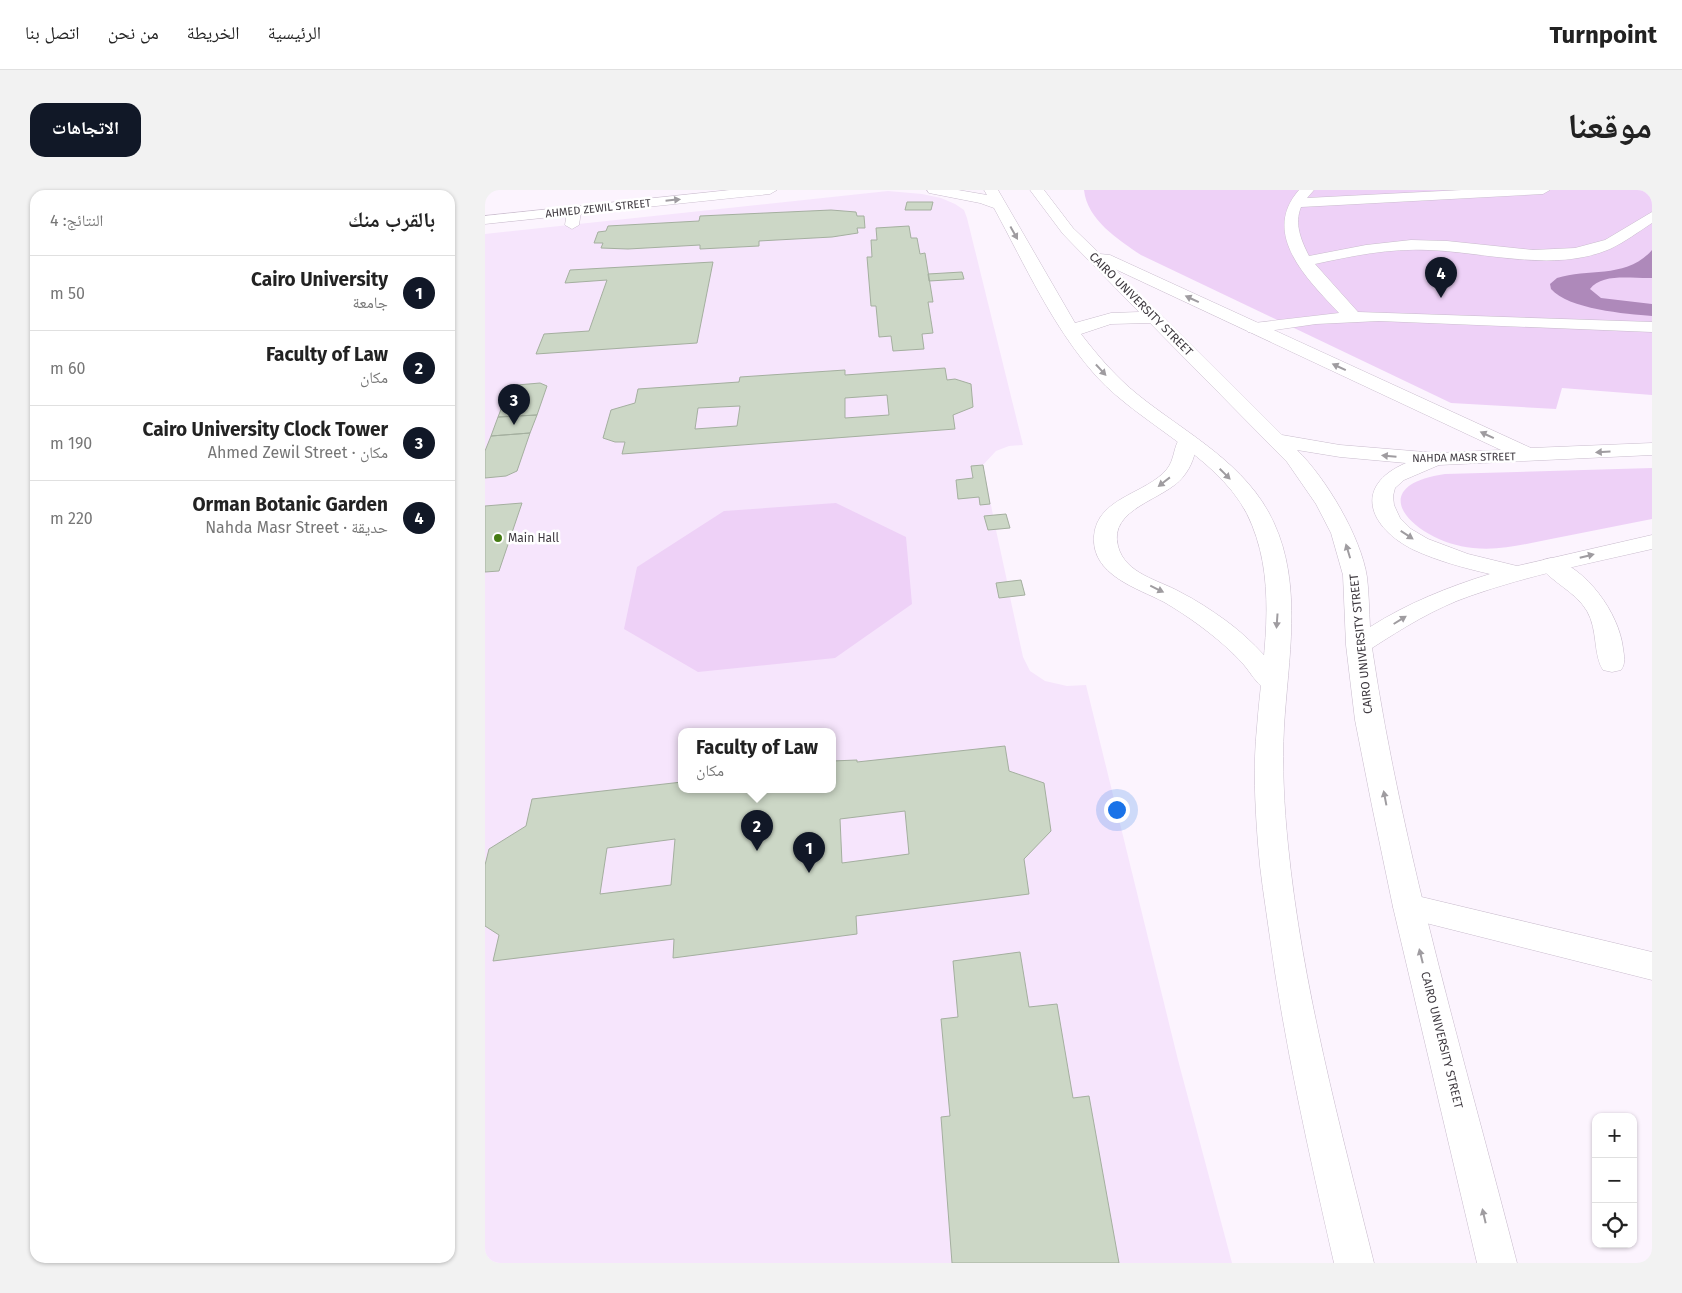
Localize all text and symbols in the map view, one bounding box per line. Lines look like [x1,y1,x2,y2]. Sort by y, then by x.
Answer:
text: Turnpoint [1550,21,1657,49]
text: اتصل بنا [25,22,80,44]
text: من نحن [108,22,159,44]
text: الخريطة [187,22,240,44]
text: الرئيسية [268,22,321,44]
button: الاتجاهات [30,103,141,157]
text: موقعنا [1567,105,1652,147]
street label: AHMED ZEWIL STREET [545,196,652,221]
one-way arrow [665,196,681,204]
text: بالقرب منك [348,207,435,233]
text: النتائج: 4 [50,211,103,230]
one-way arrow [1010,226,1019,239]
street label: CAIRO UNIVERSITY STREET [1086,249,1196,359]
pin: 4 [1425,257,1457,298]
text: Cairo University [251,268,388,291]
text: 50 m [50,284,85,303]
text: 1 [415,284,423,303]
text: جامعة [353,293,388,312]
one-way arrow [1185,295,1199,303]
text: Faculty of Law [266,343,388,366]
text: 60 m [50,359,85,378]
text: 2 [415,359,423,378]
one-way arrow [1095,363,1107,375]
one-way arrow [1332,363,1346,371]
text: مكان [360,368,388,387]
pin: 3 [498,384,530,425]
text: Cairo University Clock Tower [142,418,388,441]
one-way arrow [1480,431,1494,439]
text: 190 m [50,434,92,453]
text: 3 [415,434,423,453]
text: مكان · Ahmed Zewil Street [208,443,388,462]
one-way arrow [1595,448,1611,456]
street label: NAHDA MASR STREET [1412,450,1516,465]
one-way arrow [1380,452,1396,460]
one-way arrow [1219,467,1231,479]
one-way arrow [1158,477,1171,488]
text: Orman Botanic Garden [192,493,388,516]
text: 220 m [50,509,93,528]
text: 4 [414,509,424,528]
text: حديقة · Nahda Masr Street [205,518,388,537]
one-way arrow [1400,530,1414,540]
place label: Main Hall [508,531,560,545]
marker: Main Hall [492,532,504,544]
one-way arrow [1343,543,1351,558]
one-way arrow [1579,552,1594,560]
street label: CAIRO UNIVERSITY STREET [1347,573,1375,715]
one-way arrow [1150,586,1164,594]
one-way arrow [1273,613,1281,629]
one-way arrow [1394,615,1407,624]
popup [678,728,836,793]
text: Faculty of Law [696,736,818,759]
text: مكان [696,761,724,780]
one-way arrow [1381,790,1389,805]
your location [1104,797,1130,823]
pin: 2 [741,810,773,851]
pin: 1 [793,832,825,873]
one-way arrow [1417,949,1425,964]
street label: CAIRO UNIVERSITY STREET [1418,970,1466,1111]
map controls [1592,1113,1637,1248]
button: + [1592,1113,1637,1158]
button: − [1592,1158,1637,1203]
button: locate [1592,1203,1637,1248]
one-way arrow [1480,1208,1488,1224]

